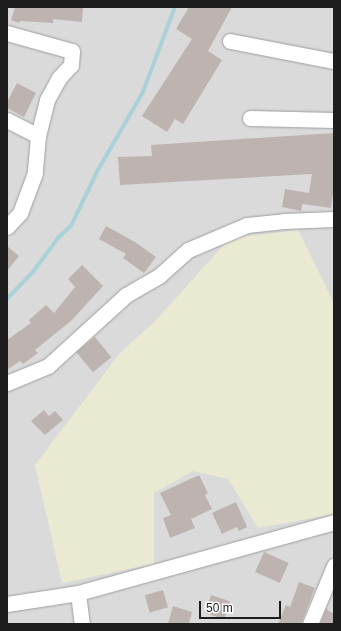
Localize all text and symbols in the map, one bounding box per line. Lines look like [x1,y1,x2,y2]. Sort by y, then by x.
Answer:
scale bar [201,593,283,619]
text: 50 m [206,601,233,615]

